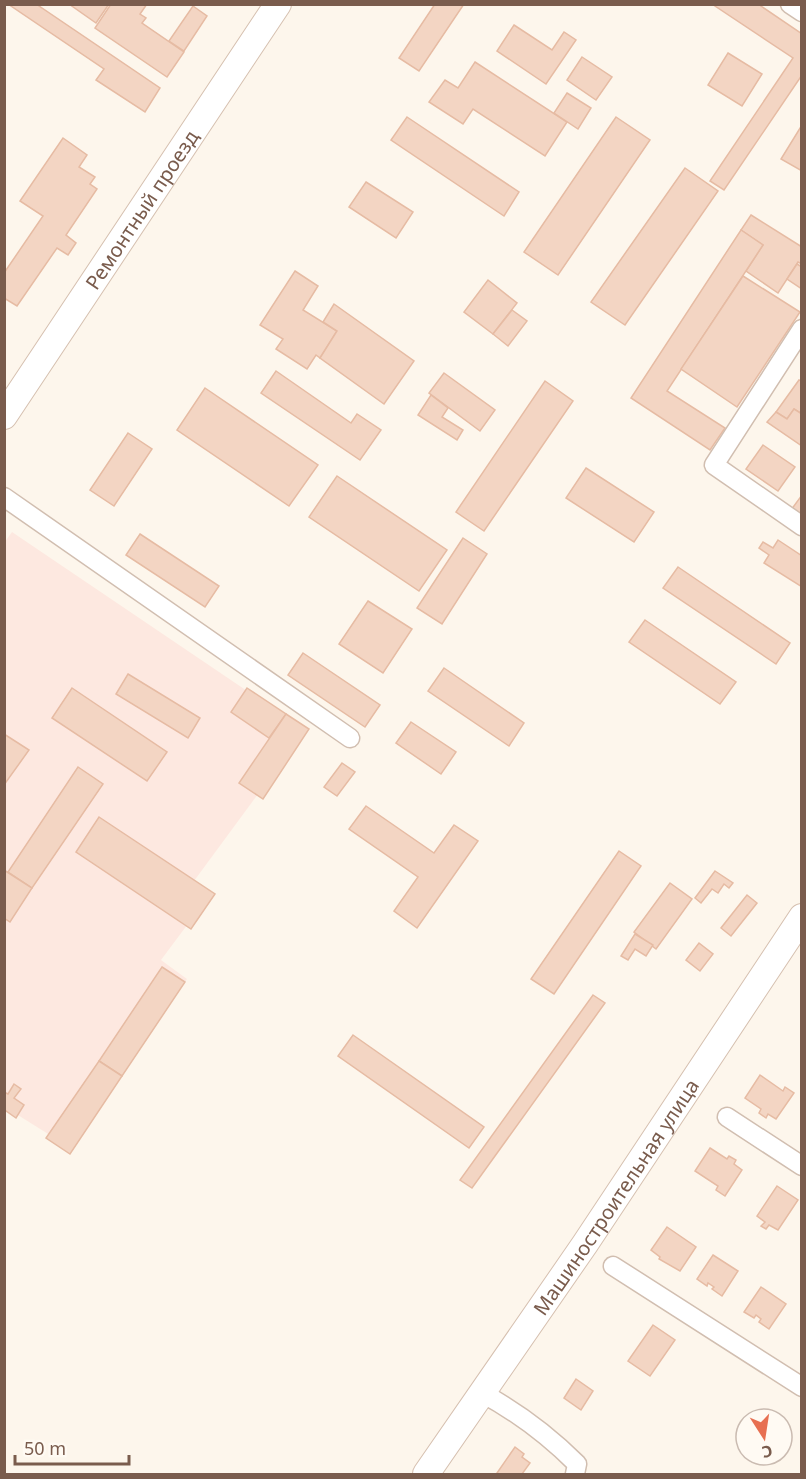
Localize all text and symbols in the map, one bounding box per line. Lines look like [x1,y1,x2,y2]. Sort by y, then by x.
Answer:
street label: Ремонтный проезд [79,125,204,294]
street label: Машиностроительная улица [527,1073,705,1320]
north arrow [734,1407,794,1467]
scale bar [15,1428,129,1466]
text: 50 m [24,1436,66,1460]
text: С [760,1440,774,1464]

